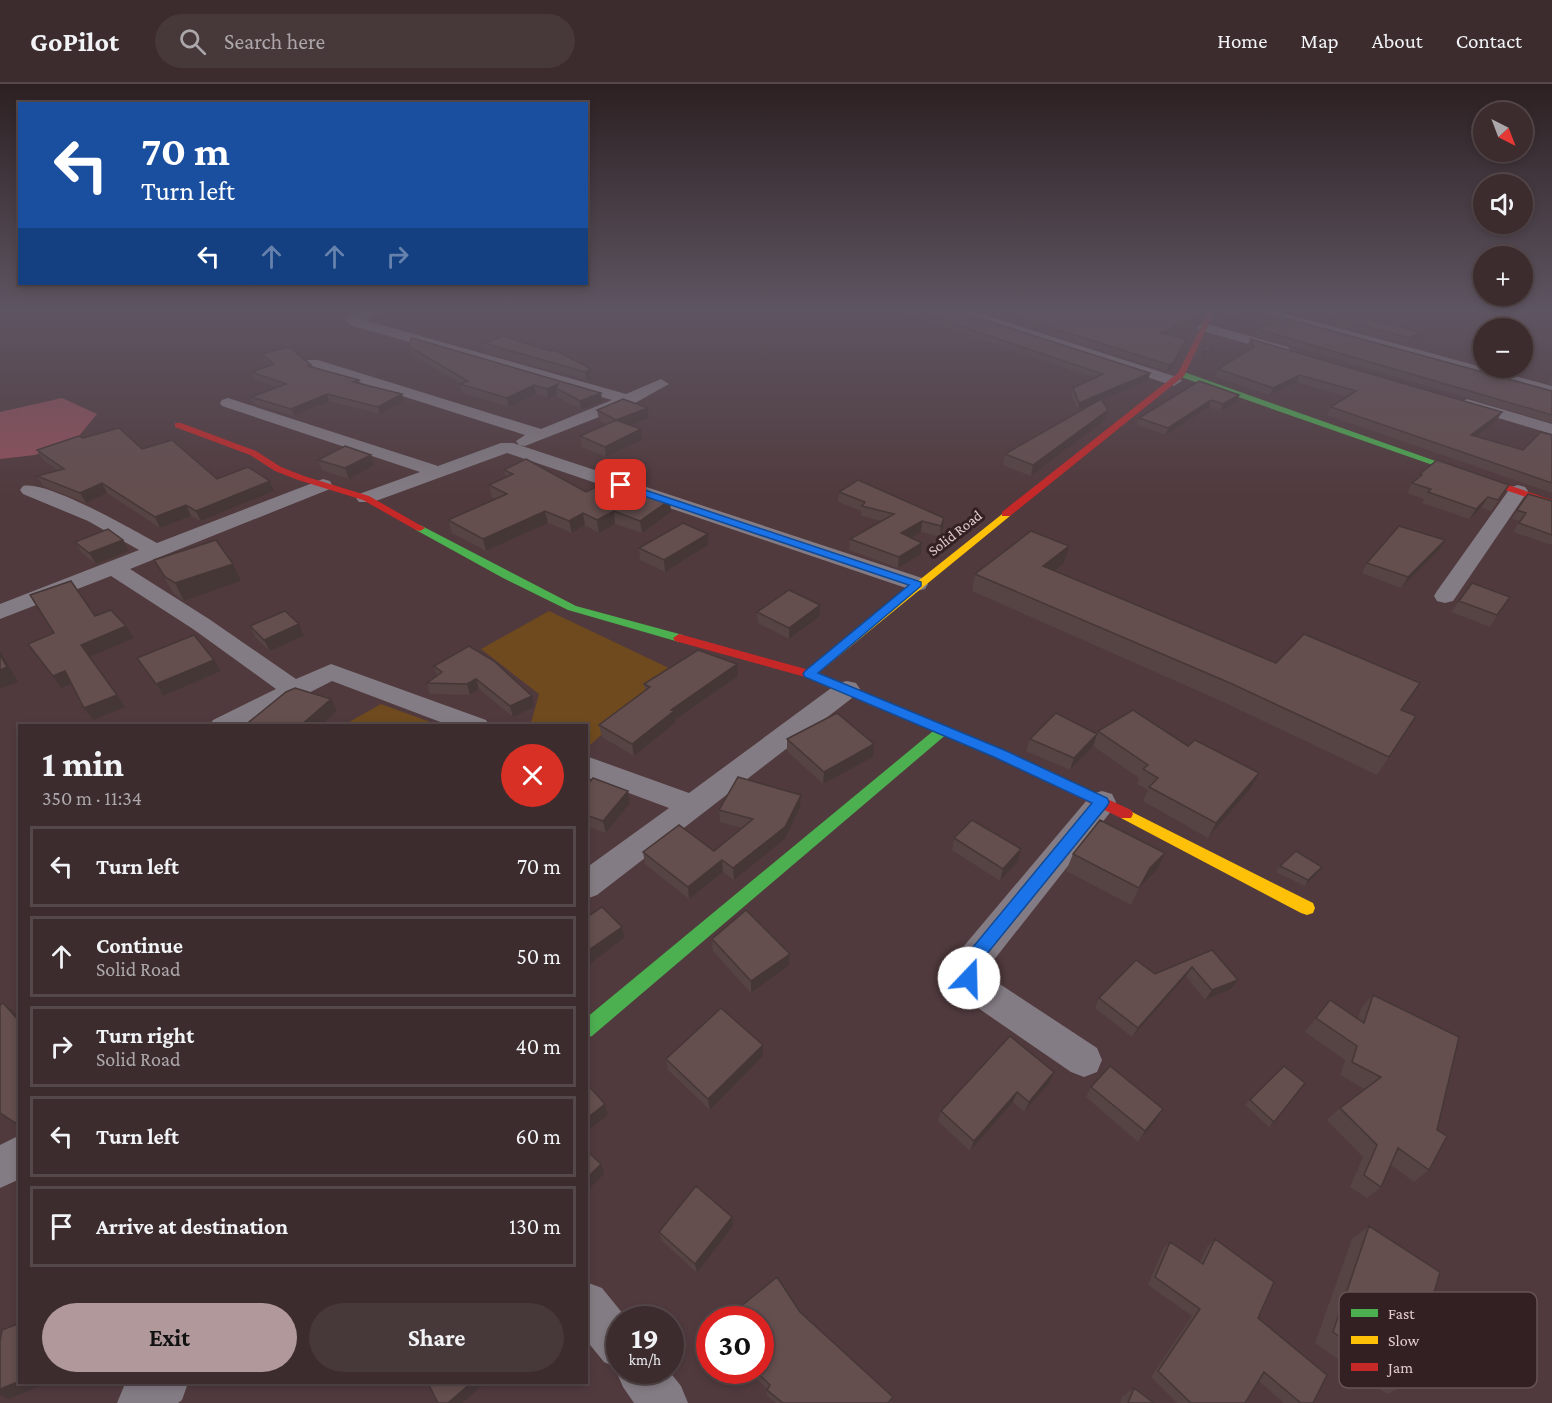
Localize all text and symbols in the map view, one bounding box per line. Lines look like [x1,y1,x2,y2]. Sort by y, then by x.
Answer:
search box [155,14,575,68]
icon: search [176,25,209,58]
text: GoPilot [30,26,119,57]
text: Search here [224,29,325,54]
text: Home [1217,29,1267,53]
text: Map [1300,29,1339,53]
text: About [1372,29,1423,53]
text: Contact [1456,29,1522,53]
north arrow [1473,102,1533,162]
map controls [1473,102,1533,378]
icon: left [42,126,120,204]
text: 70 m [141,127,230,174]
button: sound [1473,174,1533,234]
text: Turn left [141,176,235,206]
icon: left [192,240,225,273]
icon: ahead [255,240,288,273]
icon: ahead [318,240,351,273]
icon: right [381,240,414,273]
button: + [1473,246,1533,306]
button: − [1473,318,1533,378]
pin [595,459,646,510]
icon: arrive [604,468,637,501]
street label: Solid Road [925,507,985,559]
text: 1 min [42,744,124,784]
button: close [501,744,564,807]
text: 350 m · 11:34 [42,787,142,809]
icon: left [45,850,78,883]
text: Turn left [96,854,179,879]
text: 70 m [517,854,561,879]
text: Continue [96,933,183,958]
icon: ahead [45,940,78,973]
text: 50 m [516,944,561,969]
position arrow [937,946,1001,1010]
text: Solid Road [96,958,181,980]
text: Turn right [96,1023,194,1048]
icon: right [45,1030,78,1063]
text: 40 m [516,1034,561,1059]
text: Solid Road [96,1048,181,1070]
icon: left [45,1120,78,1153]
text: Turn left [96,1124,179,1149]
text: 60 m [516,1124,561,1149]
icon: arrive [45,1210,78,1243]
text: Arrive at destination [96,1214,288,1239]
text: 130 m [509,1214,561,1239]
legend [1339,1292,1537,1388]
button: Exit [42,1303,297,1372]
button: Share [309,1303,564,1372]
text: Fast [1388,1305,1415,1322]
speed limit sign: 30 [696,1306,774,1384]
text: 19 [631,1321,659,1354]
text: Slow [1388,1332,1420,1349]
text: km/h [629,1352,661,1368]
text: Jam [1386,1359,1413,1377]

